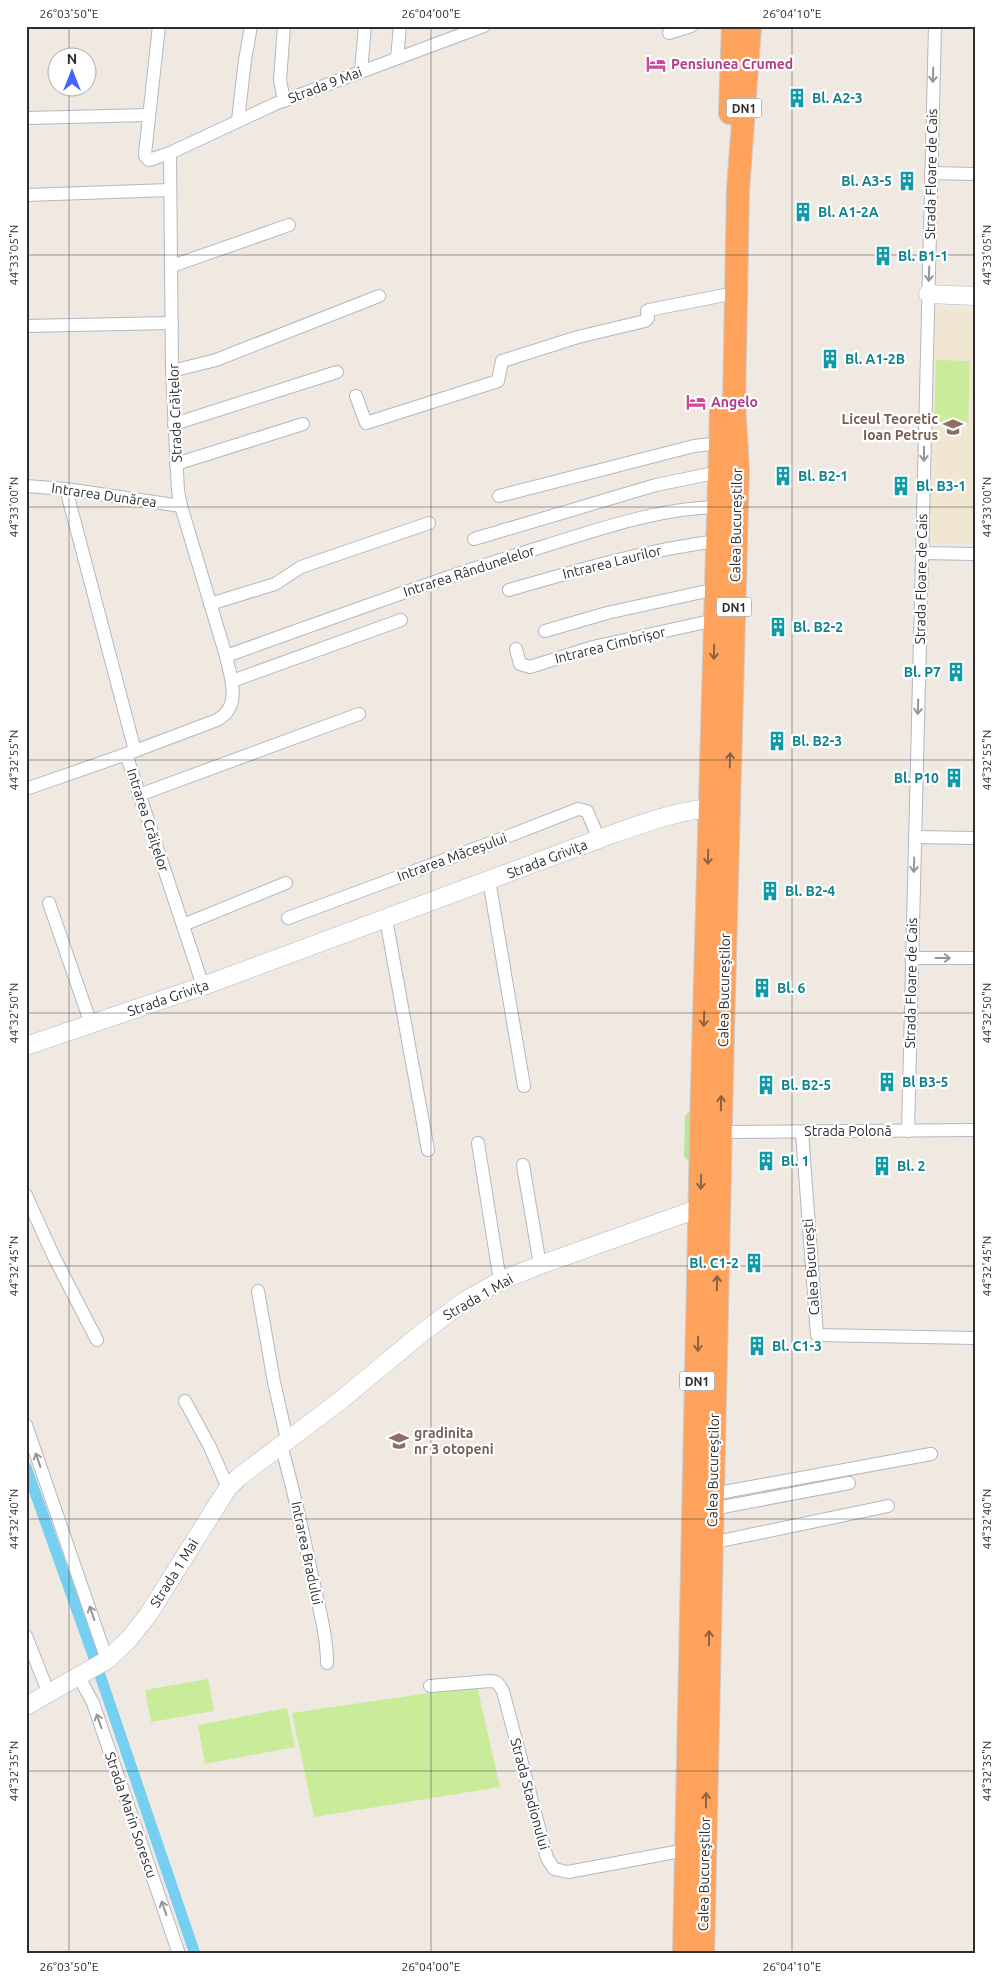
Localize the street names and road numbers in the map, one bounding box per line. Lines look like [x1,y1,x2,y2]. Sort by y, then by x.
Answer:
street label: Strada 9 Mai [286,64,364,106]
road number: DN1 [726,99,762,118]
street label: Strada Floare de Cais [922,108,940,240]
street label: Strada Crăițelor [165,363,185,463]
street label: Calea Bucureștilor [727,467,745,582]
street label: Intrarea Dunărea [50,480,158,510]
street label: Strada Floare de Cais [912,513,930,645]
street label: Intrarea Rândunelelor [401,542,537,600]
street label: Intrarea Laurilor [561,542,664,582]
road number: DN1 [716,598,752,616]
street label: Intrarea Cimbrișor [553,623,668,666]
street label: Intrarea Crăițelor [124,766,172,874]
street label: Intrarea Măceșului [395,830,509,884]
street label: Strada Grivița [505,836,589,882]
street label: Strada Floare de Cais [902,917,920,1049]
street label: Calea Bucureștilor [715,932,733,1047]
street label: Strada Grivița [125,977,211,1019]
street label: Strada Polonă [804,1123,892,1139]
street label: Calea București [800,1218,822,1316]
street label: Strada 1 Mai [440,1271,516,1323]
road number: DN1 [680,1372,714,1390]
street label: Calea Bucureștilor [704,1412,722,1527]
street label: Intrarea Bradului [288,1500,326,1606]
street label: Strada 1 Mai [147,1536,201,1610]
street label: Strada Stadionului [507,1737,553,1851]
street label: Strada Marin Sorescu [102,1750,160,1880]
street label: Calea Bucureștilor [695,1816,713,1931]

